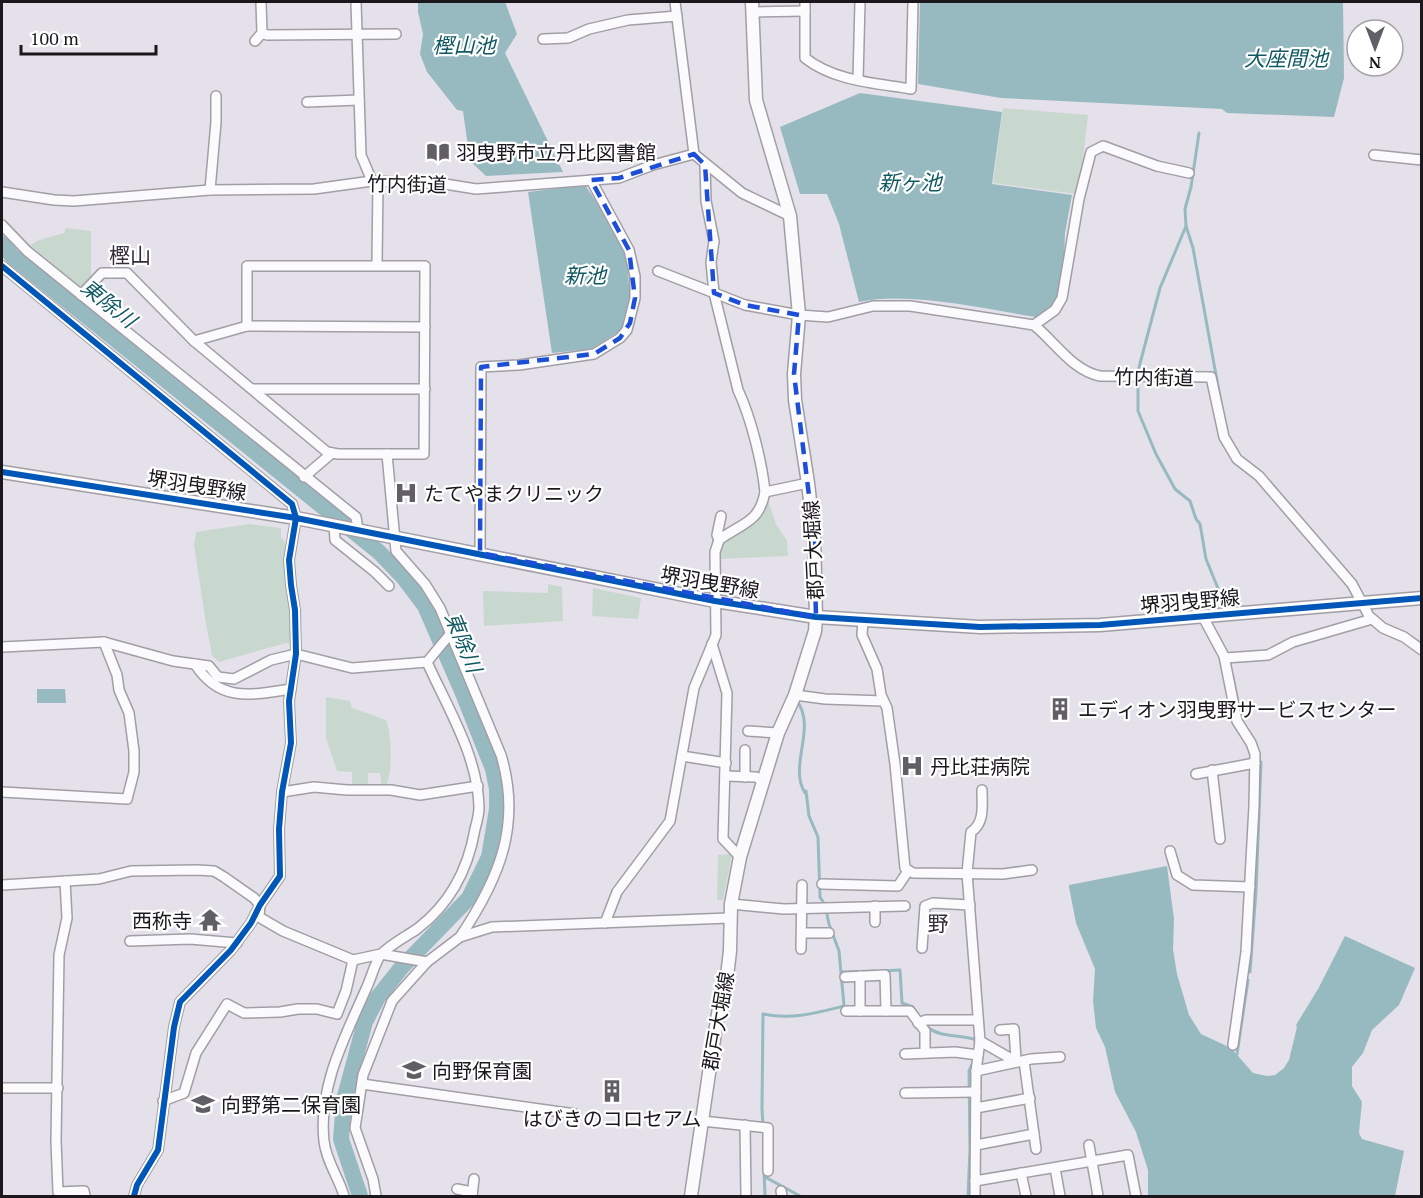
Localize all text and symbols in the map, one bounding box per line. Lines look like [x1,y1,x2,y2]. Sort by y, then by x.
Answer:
scale bar [21,18,156,56]
north arrow [1345,18,1405,78]
text: 100 m [30,26,79,50]
water label: 樫山池 [433,31,497,59]
water label: 大座間池 [1244,44,1330,72]
text: N [1369,52,1381,74]
library icon: 羽曳野市立丹比図書館 [425,139,451,165]
place label: 羽曳野市立丹比図書館 [456,139,656,166]
water label: 新ヶ池 [879,168,943,196]
street label: 竹内街道 [367,170,447,198]
district label: 樫山 [109,241,151,269]
water label: 新池 [564,261,608,289]
water label: 東除川 [76,272,144,335]
street label: 竹内街道 [1114,363,1194,391]
street label: 堺羽曳野線 [146,464,248,506]
hospital icon: たてやまクリニック [393,480,419,506]
place label: たてやまクリニック [424,480,604,507]
street label: 郡戸大堀線 [797,499,829,601]
street label: 堺羽曳野線 [658,560,762,604]
street label: 堺羽曳野線 [1139,583,1241,619]
water label: 東除川 [439,608,490,678]
building icon: エディオン羽曳野サービスセンター [1047,696,1073,722]
place label: エディオン羽曳野サービスセンター [1078,696,1397,723]
hospital icon: 丹比荘病院 [899,753,925,779]
place label: 丹比荘病院 [930,753,1030,780]
place label: 西称寺 [132,907,192,934]
temple icon: 西称寺 [197,907,223,933]
district label: 野 [928,909,949,937]
street label: 郡戸大堀線 [696,969,740,1073]
school or university icon: 向野保育園 [401,1057,427,1083]
place label: 向野保育園 [432,1057,532,1084]
building icon: はびきのコロセアム [599,1078,625,1104]
school or university icon: 向野第二保育園 [190,1091,216,1117]
place label: 向野第二保育園 [221,1091,361,1118]
place label: はびきのコロセアム [523,1105,701,1132]

